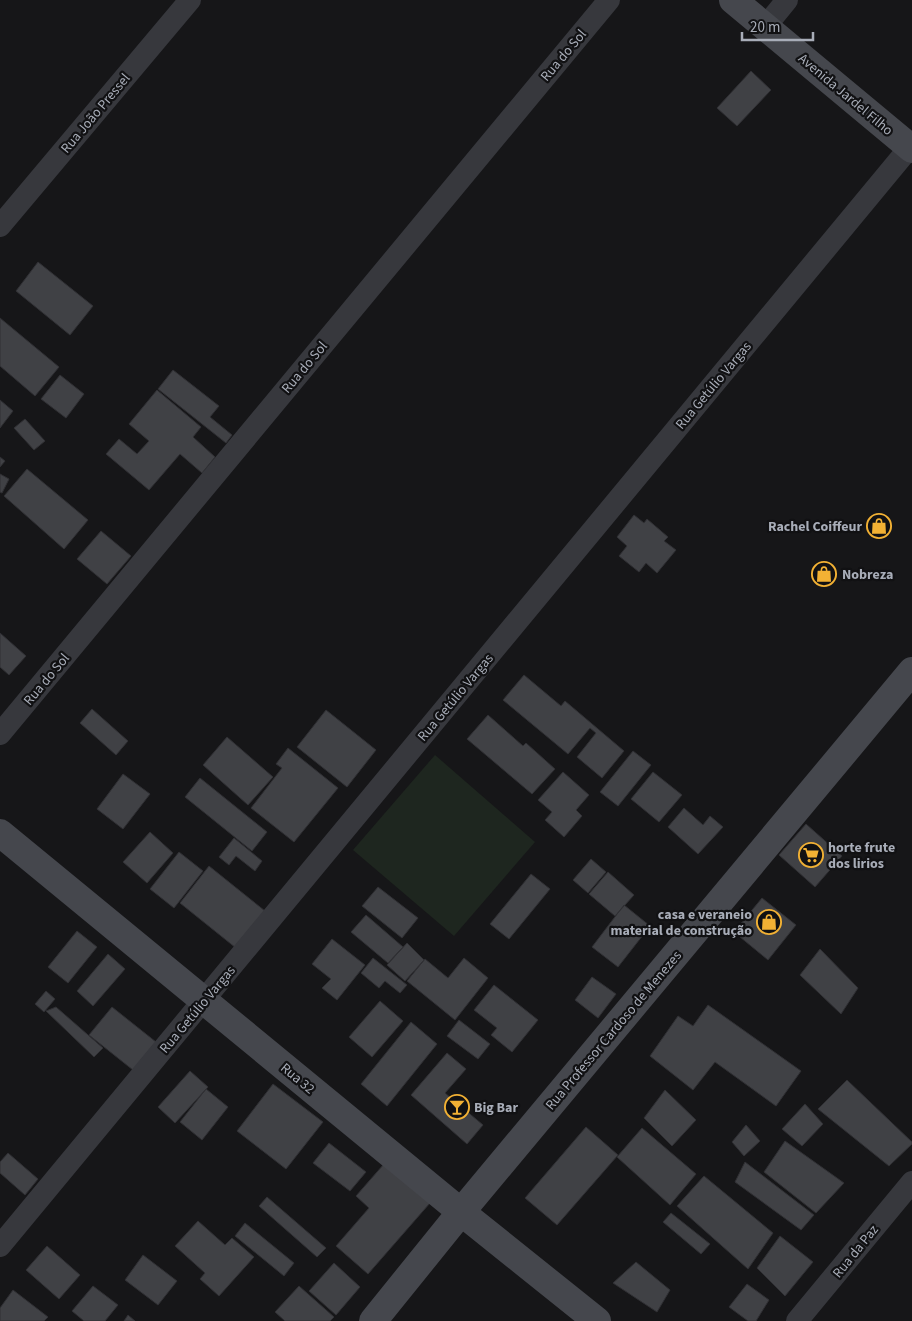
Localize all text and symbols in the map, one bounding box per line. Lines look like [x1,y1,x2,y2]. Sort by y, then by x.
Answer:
scale bar [742,10,813,42]
text: 20 m [750,17,780,38]
street label: Rua do Sol [536,25,592,86]
street label: Avenida Jardel Filho [794,49,897,140]
street label: Rua João Pressel [56,69,135,158]
street label: Rua do Sol [277,337,333,398]
street label: Rua Getúlio Vargas [671,337,757,434]
shop icon: Rachel Coiffeur [866,513,892,539]
place label: Rachel Coiffeur [768,517,862,537]
shop icon: Nobreza [811,561,837,587]
place label: Nobreza [842,565,893,585]
street label: Rua do Sol [19,649,75,710]
street label: Rua Getúlio Vargas [413,649,499,746]
place label: horte frute dos lirios [828,838,895,874]
supermarket icon: horte frute dos lirios [798,842,824,868]
place label: casa e veraneio material de construção [611,905,752,941]
shop icon: casa e veraneio material de construção [756,909,782,935]
street label: Rua Professor Cardoso de Menezes [541,946,687,1115]
street label: Rua Getúlio Vargas [155,961,241,1058]
street label: Rua 32 [276,1058,319,1099]
bar icon: Big Bar [444,1094,470,1120]
place label: Big Bar [474,1098,518,1118]
street label: Rua da Paz [828,1221,884,1283]

